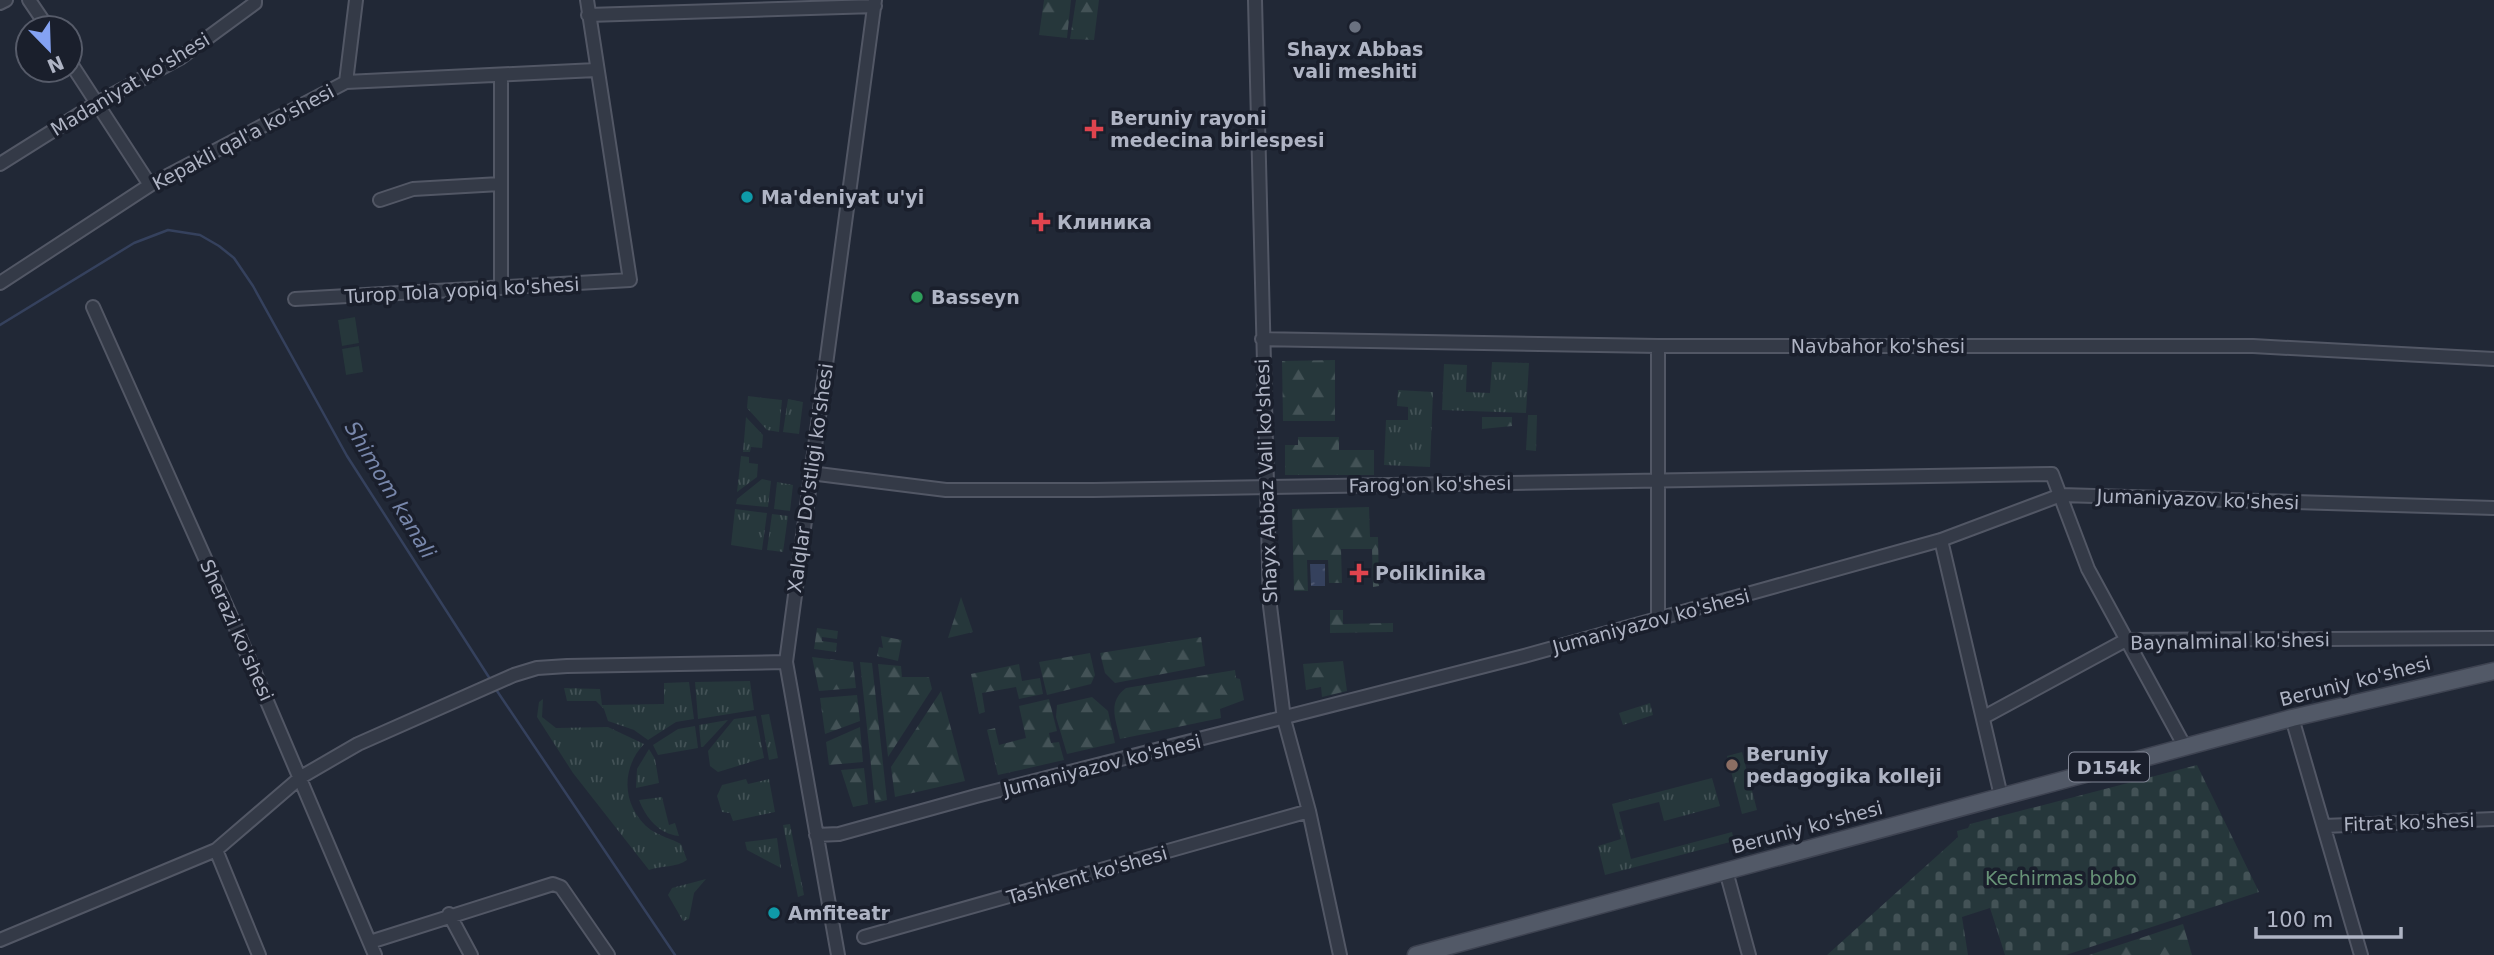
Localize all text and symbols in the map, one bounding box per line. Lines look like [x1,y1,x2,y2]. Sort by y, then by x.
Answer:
north arrow [14,14,84,84]
marker: Shayx Abbas vali meshiti [1347,19,1363,35]
street label: Madaniyat ko'shesi [47,28,213,140]
place label: Shayx Abbas vali meshiti [1287,38,1423,82]
text: N [44,51,67,78]
street label: Kepakli qal'a ko'shesi [148,80,338,194]
place label: Beruniy rayoni medecina birlespesi [1110,107,1324,151]
marker: Beruniy rayoni medecina birlespesi [1084,119,1104,139]
place label: Ma'deniyat u'yi [761,186,924,208]
marker: Ma'deniyat u'yi [739,189,755,205]
place label: Клиника [1057,211,1152,233]
marker: Клиника [1031,212,1051,232]
street label: Turop Tola yopiq ko'shesi [343,273,580,307]
place label: Basseyn [931,286,1020,308]
marker: Basseyn [909,289,925,305]
street label: Navbahor ko'shesi [1791,335,1965,357]
street label: Shayx Abbaz Vali ko'shesi [1251,358,1281,604]
street label: Xalqlar Do'stligi ko'shesi [783,362,837,594]
water label: Shimom kanali [340,417,440,563]
street label: Farog'on ko'shesi [1348,472,1512,496]
street label: Jumaniyazov ko'shesi [2095,484,2300,514]
street label: Sherazi ko'shesi [196,556,278,704]
place label: Poliklinika [1375,562,1486,584]
marker: Poliklinika [1349,563,1369,583]
street label: Jumaniyazov ko'shesi [1549,584,1752,658]
street label: Baynalminal ko'shesi [2130,628,2330,654]
street label: Beruniy ko'shesi [2277,652,2433,710]
street label: Jumaniyazov ko'shesi [1000,730,1203,800]
place label: Beruniy pedagogika kolleji [1746,743,1942,787]
road number: D154k [2069,752,2149,782]
marker: Beruniy pedagogika kolleji [1724,757,1740,773]
street label: Beruniy ko'shesi [1729,796,1885,858]
street label: Fitrat ko'shesi [2343,809,2475,835]
street label: Tashkent ko'shesi [1003,842,1170,909]
park label: Kechirmas bobo [1985,867,2137,889]
scale bar [2256,895,2401,939]
place label: Amfiteatr [788,902,890,924]
marker: Amfiteatr [766,905,782,921]
text: 100 m [2266,908,2333,932]

